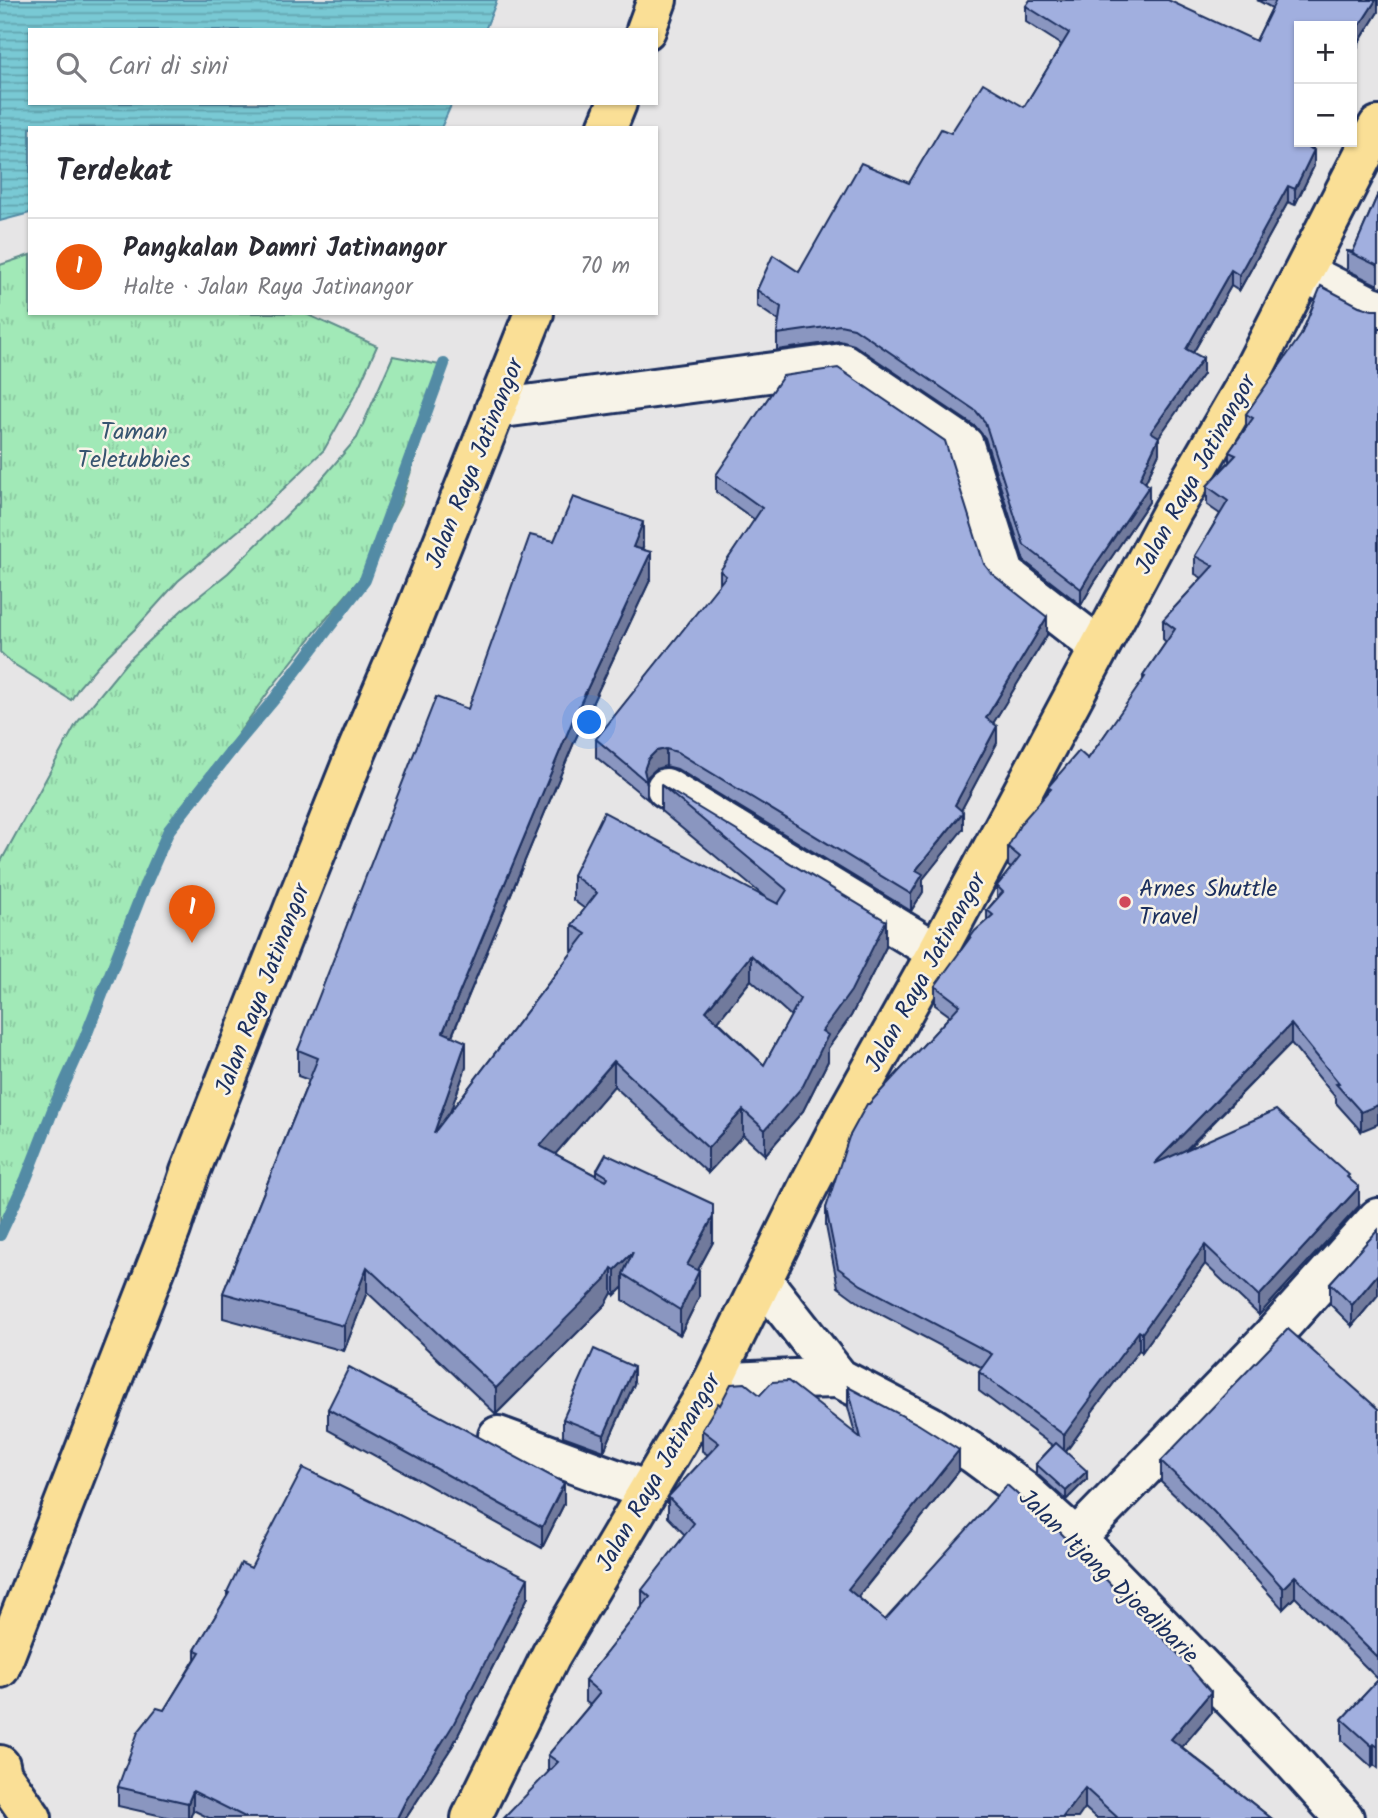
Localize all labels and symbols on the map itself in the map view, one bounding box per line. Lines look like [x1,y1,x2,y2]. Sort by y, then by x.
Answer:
street label: Jalan Raya Jatinangor [415,351,536,575]
street label: Jalan Raya Jatinangor [1125,366,1269,582]
park label: Taman Teletubbies [77,413,191,480]
your location [572,705,606,739]
street label: Jalan Raya Jatinangor [855,864,999,1080]
place label: Arnes Shuttle Travel [1139,870,1278,937]
street label: Jalan Raya Jatinangor [205,876,322,1101]
pin: 1 [169,885,215,943]
marker: Arnes Shuttle Travel [1117,894,1133,910]
street label: Jalan Raya Jatinangor [586,1364,733,1579]
street label: Jalan Itjang Djoedibarie [1008,1480,1208,1674]

